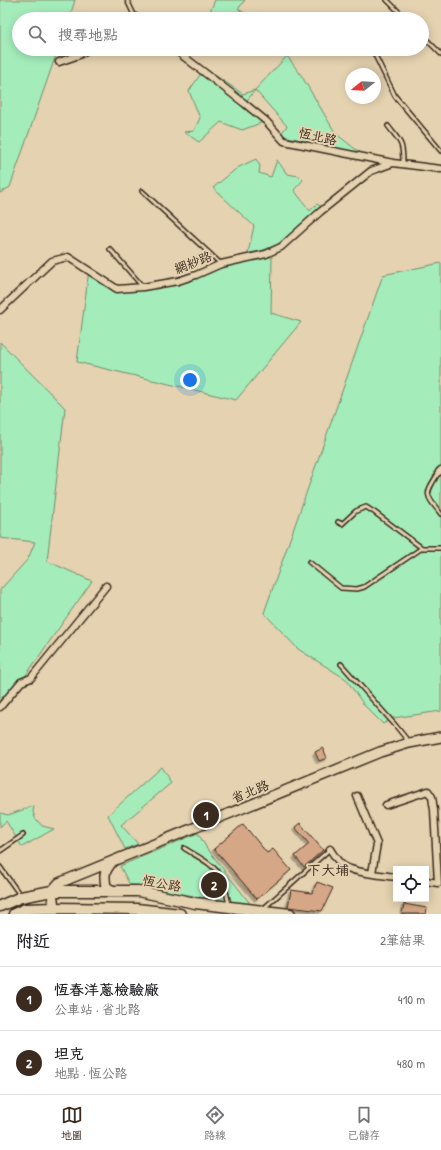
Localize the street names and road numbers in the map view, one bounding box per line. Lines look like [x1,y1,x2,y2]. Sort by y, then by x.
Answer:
street label: 恆北路 [297,123,339,149]
street label: 網紗路 [172,247,214,277]
street label: 省北路 [229,775,271,807]
street label: 恆公路 [141,871,183,895]

